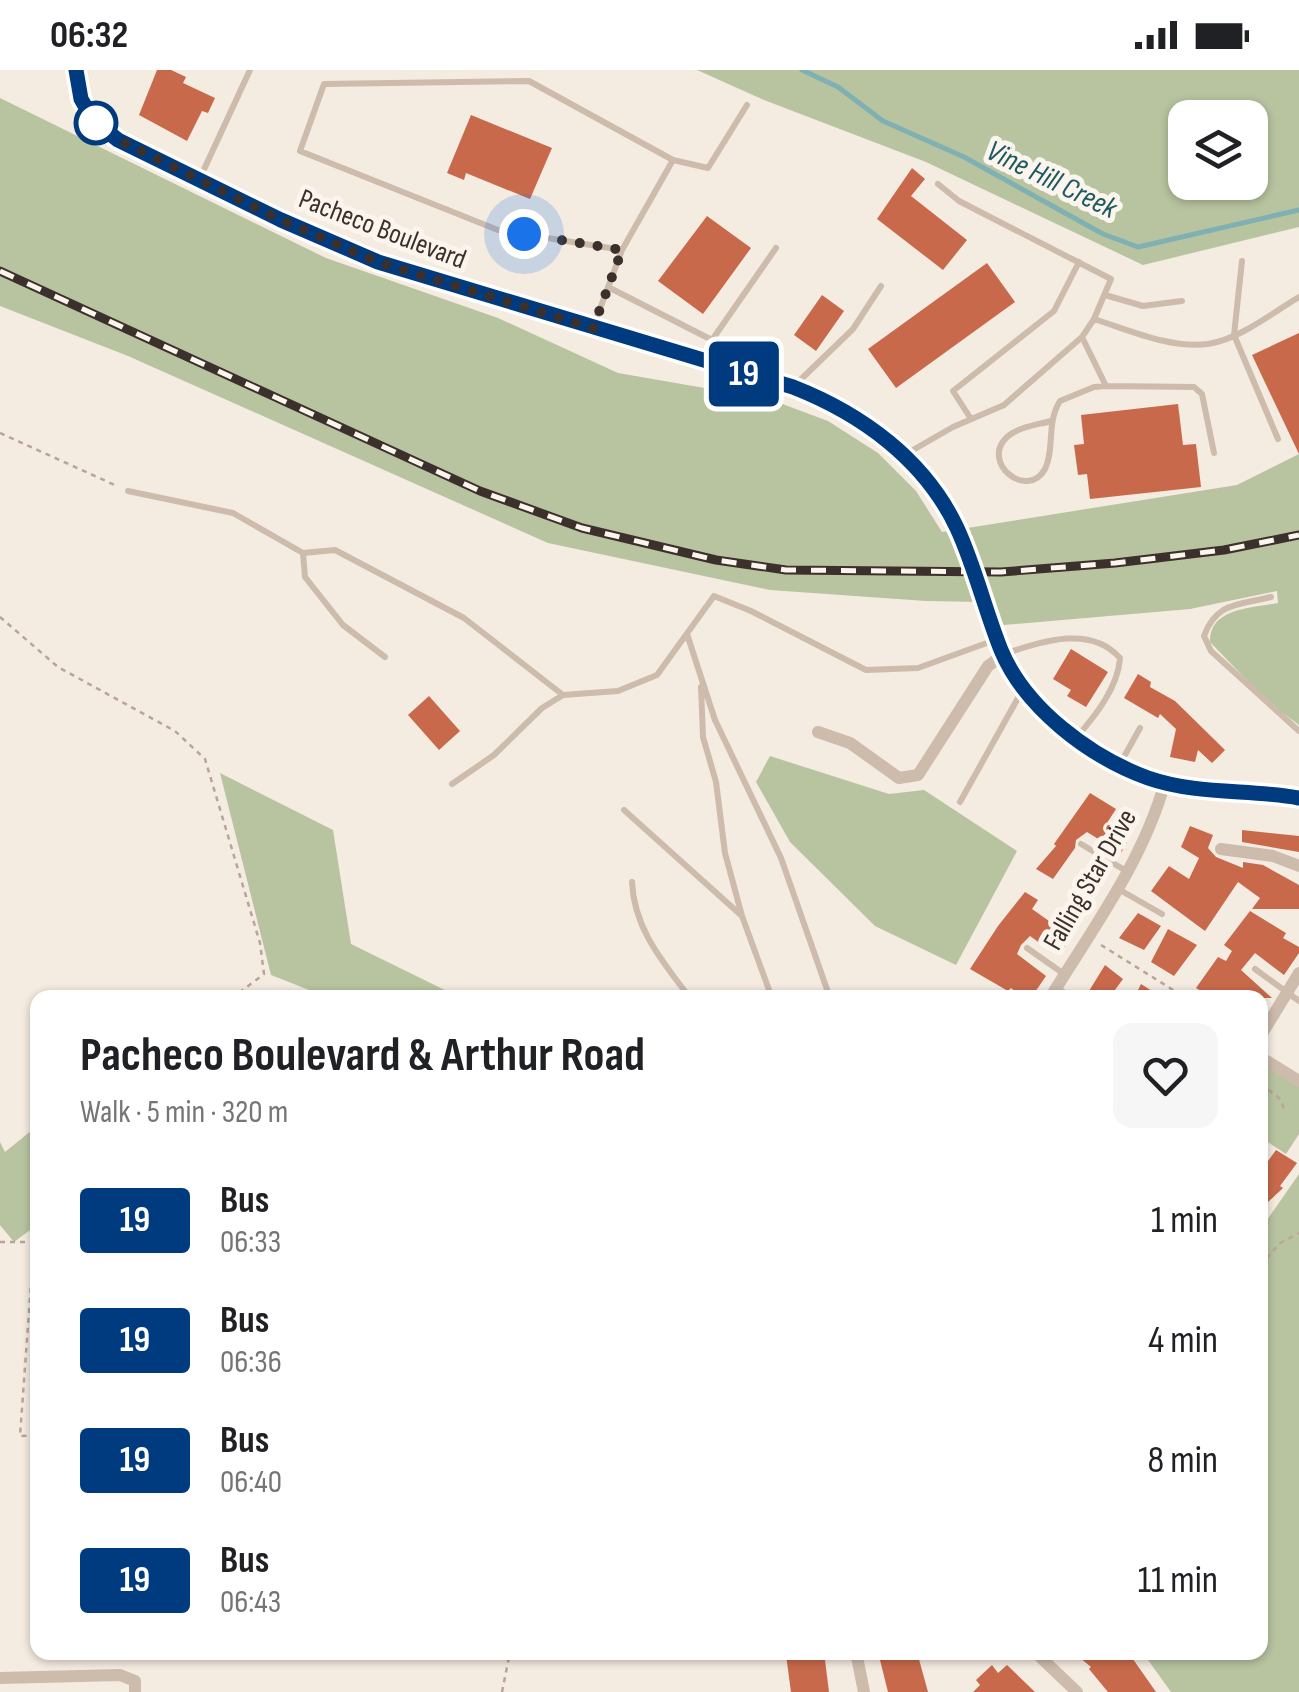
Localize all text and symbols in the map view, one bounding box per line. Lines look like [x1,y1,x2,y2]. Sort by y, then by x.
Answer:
text: 06:32 [50,13,128,58]
map controls [1168,100,1268,200]
button: layers [1168,100,1268,200]
unlabelled marker [75,102,117,144]
water label: Vine Hill Creek [981,133,1123,227]
street label: Pacheco Boulevard [294,182,471,276]
your location [499,209,549,259]
line badge: 19 [699,342,789,406]
text: 19 [729,353,759,396]
street label: Falling Star Drive [1037,803,1144,956]
button: heart [1113,1023,1218,1128]
text: Pacheco Boulevard & Arthur Road [80,1027,645,1084]
text: Walk · 5 min · 320 m [80,1093,288,1132]
text: Bus [220,1178,269,1223]
text: 1 min [1151,1198,1218,1243]
text: 19 [120,1199,150,1242]
text: 06:33 [220,1223,281,1262]
text: Bus [220,1298,269,1343]
text: 4 min [1148,1318,1218,1363]
text: 19 [120,1319,150,1362]
text: 06:36 [220,1343,282,1382]
text: Bus [220,1418,269,1463]
text: 8 min [1148,1438,1218,1483]
text: 19 [120,1439,150,1482]
text: 06:40 [220,1463,282,1502]
text: Bus [220,1538,269,1583]
text: 11 min [1138,1558,1218,1603]
text: 19 [120,1559,150,1602]
text: 06:43 [220,1583,281,1622]

